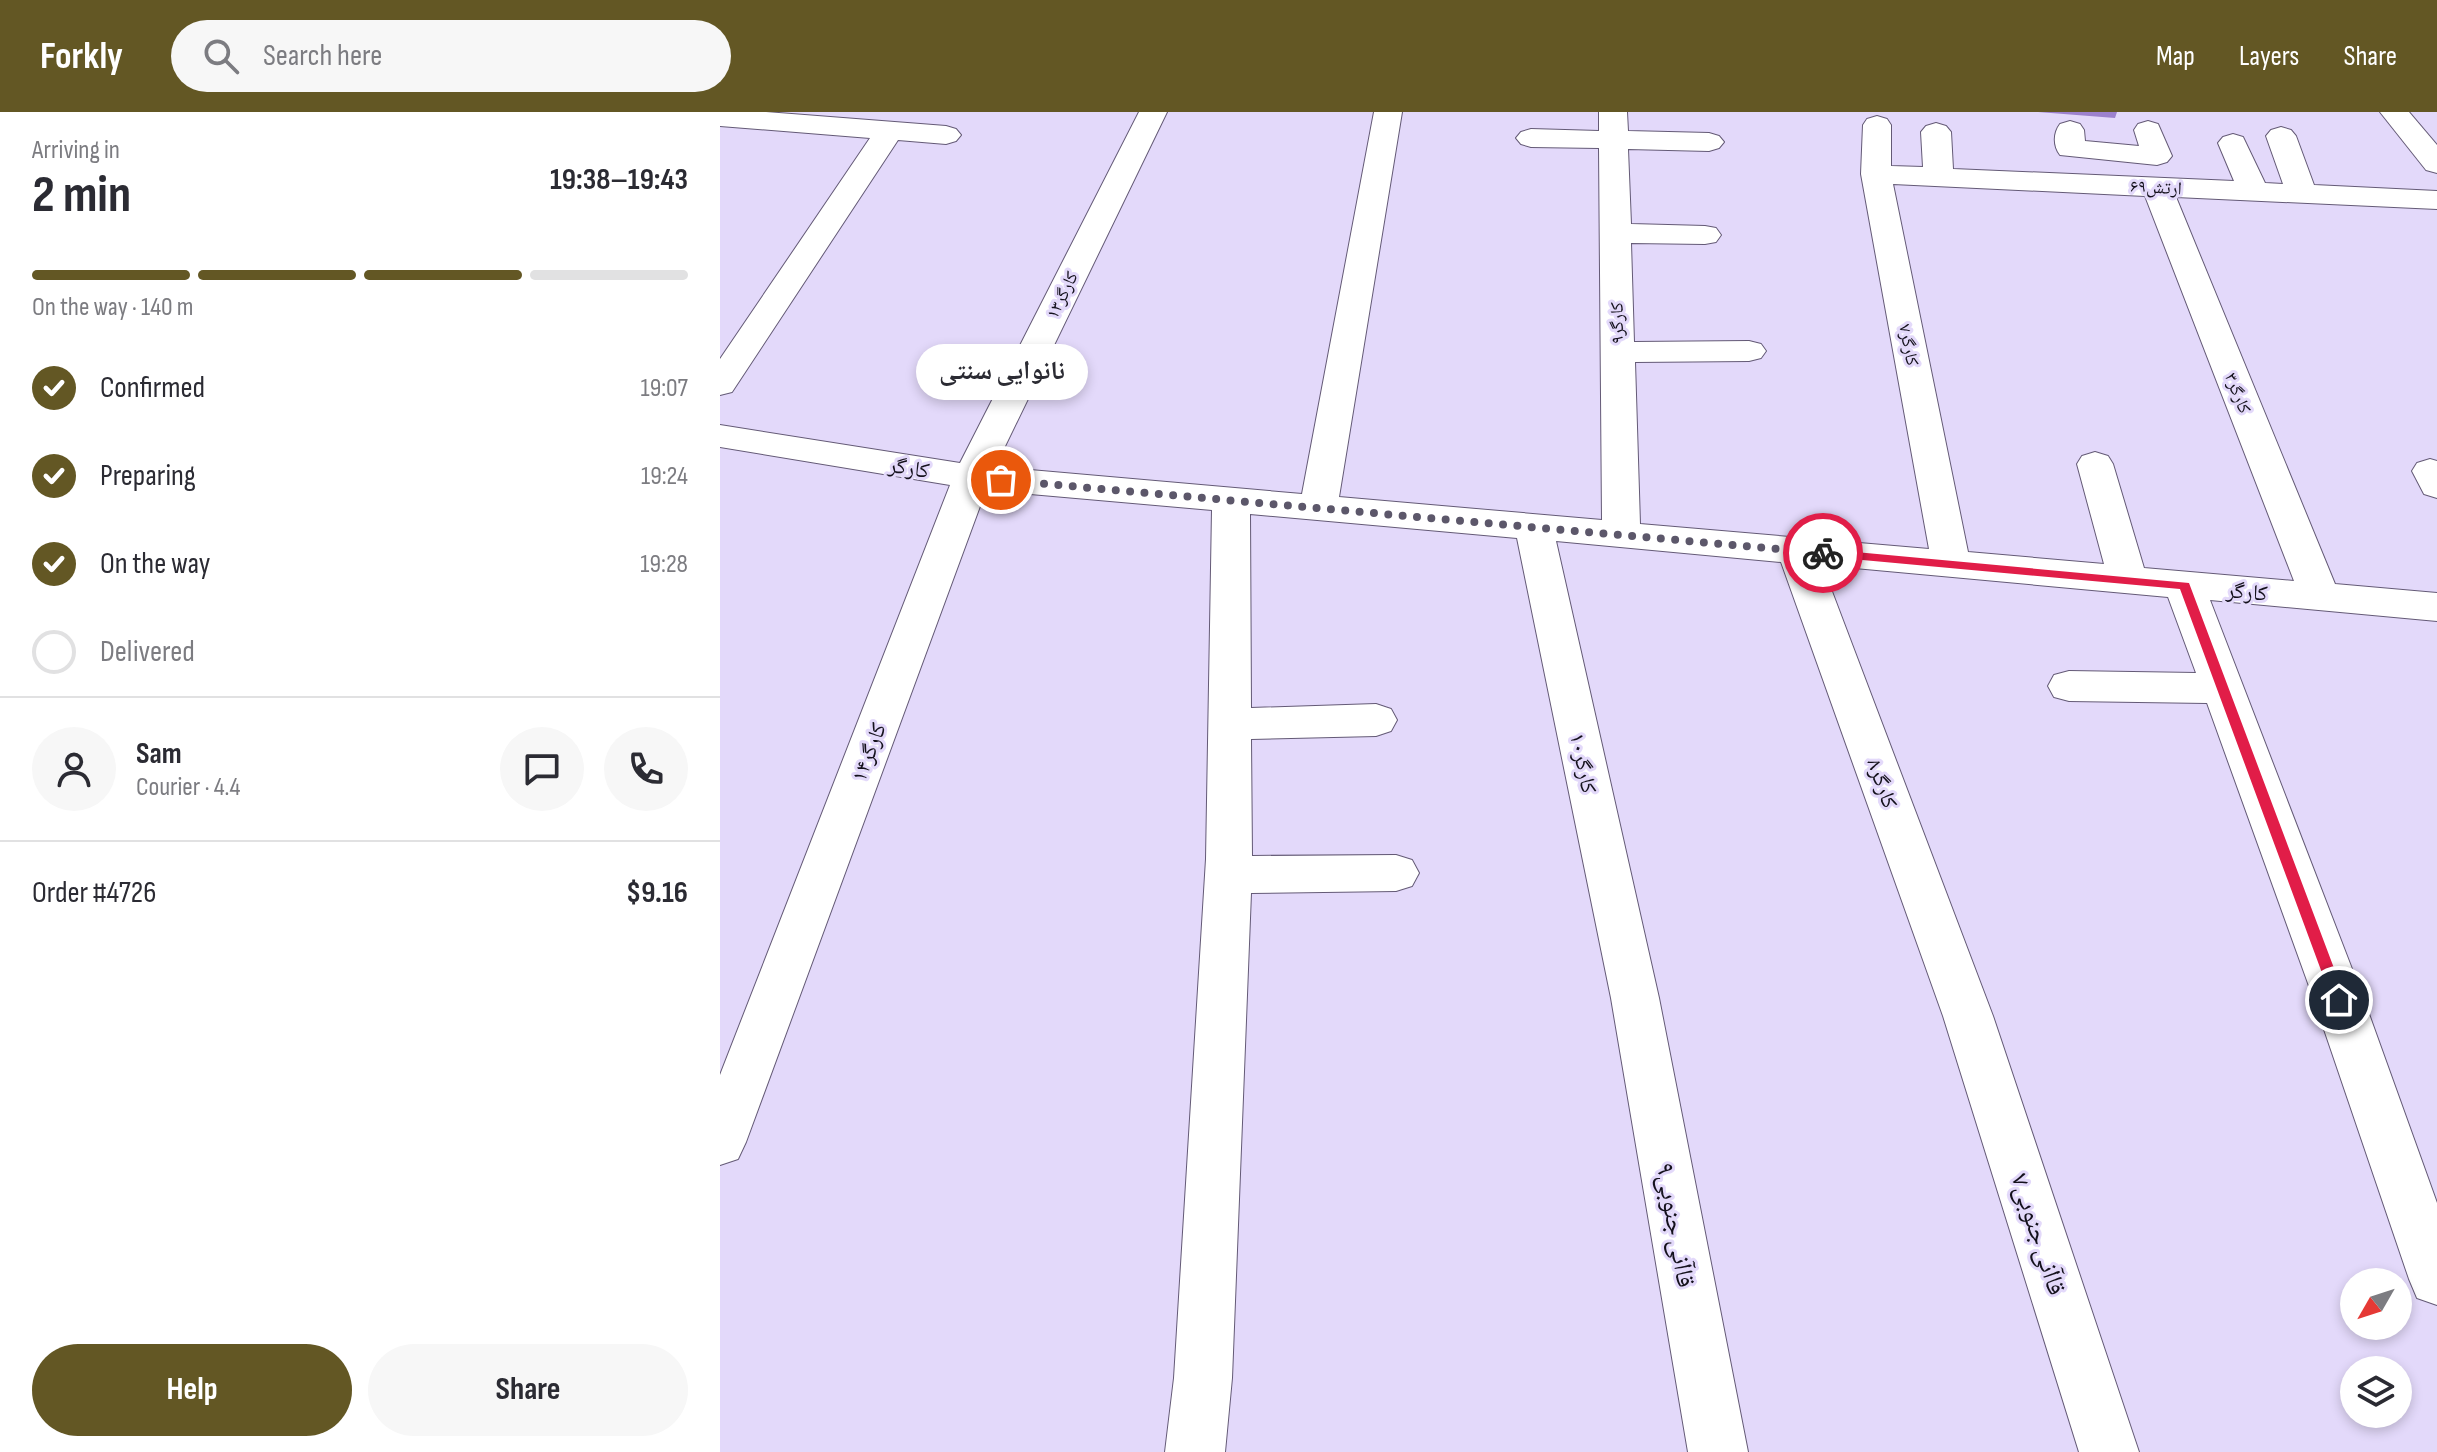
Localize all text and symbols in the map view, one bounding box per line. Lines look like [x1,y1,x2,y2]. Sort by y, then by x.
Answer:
search box [171,20,731,92]
text: Forkly [40,34,123,79]
icon: search [199,34,243,78]
text: Search here [263,38,382,74]
text: Map [2156,40,2195,73]
text: Layers [2239,40,2299,73]
text: Share [2343,40,2397,73]
text: Arriving in [32,135,120,166]
text: 19:38–19:43 [550,162,688,198]
text: 2 min [32,164,131,227]
street label: ارتش۶۹ [2130,176,2182,199]
street label: کارگر۱۳ [1042,268,1083,322]
text: On the way · 140 m [32,292,194,323]
street label: کارگر۹ [1607,301,1628,344]
street label: کارگر۷ [1894,323,1923,368]
callout: نانوایی سنتی [915,344,1087,400]
text: نانوایی سنتی [939,356,1065,387]
icon: check [32,366,76,410]
text: Confirmed [100,370,205,406]
street label: کارگر۳ [2220,370,2255,417]
text: 19:07 [641,373,688,404]
pin [967,446,1035,514]
street label: کارگر [885,452,931,485]
icon: check [32,454,76,498]
text: Preparing [100,458,196,494]
icon: bag [979,458,1023,502]
text: 19:24 [641,461,688,492]
courier [1783,513,1863,593]
icon: bike [1801,531,1845,575]
icon: check [32,542,76,586]
text: On the way [100,546,210,582]
text: 19:28 [640,549,688,580]
street label: کارگر [2224,577,2269,608]
text: Delivered [100,634,195,670]
street label: کارگر۱۴ [846,719,893,786]
button: person [32,727,116,811]
button: chat [500,727,584,811]
button: phone [604,727,688,811]
street label: کارگر۱۰ [1563,731,1602,796]
text: Sam [136,736,182,772]
street label: کارگر۸ [1860,755,1903,812]
text: Courier · 4.4 [136,772,240,803]
text: Order #4726 [32,875,156,911]
text: $9.16 [626,875,688,911]
pin [2305,966,2373,1034]
icon: home [2317,978,2361,1022]
street label: قاآنی جنوبی۹ [1648,1161,1701,1290]
street label: قاآنی جنوبی۷ [2003,1170,2072,1299]
north arrow [2340,1268,2412,1340]
map controls [2340,1268,2412,1428]
button: Help [32,1344,352,1436]
button: Share [368,1344,688,1436]
button: layers [2340,1356,2412,1428]

